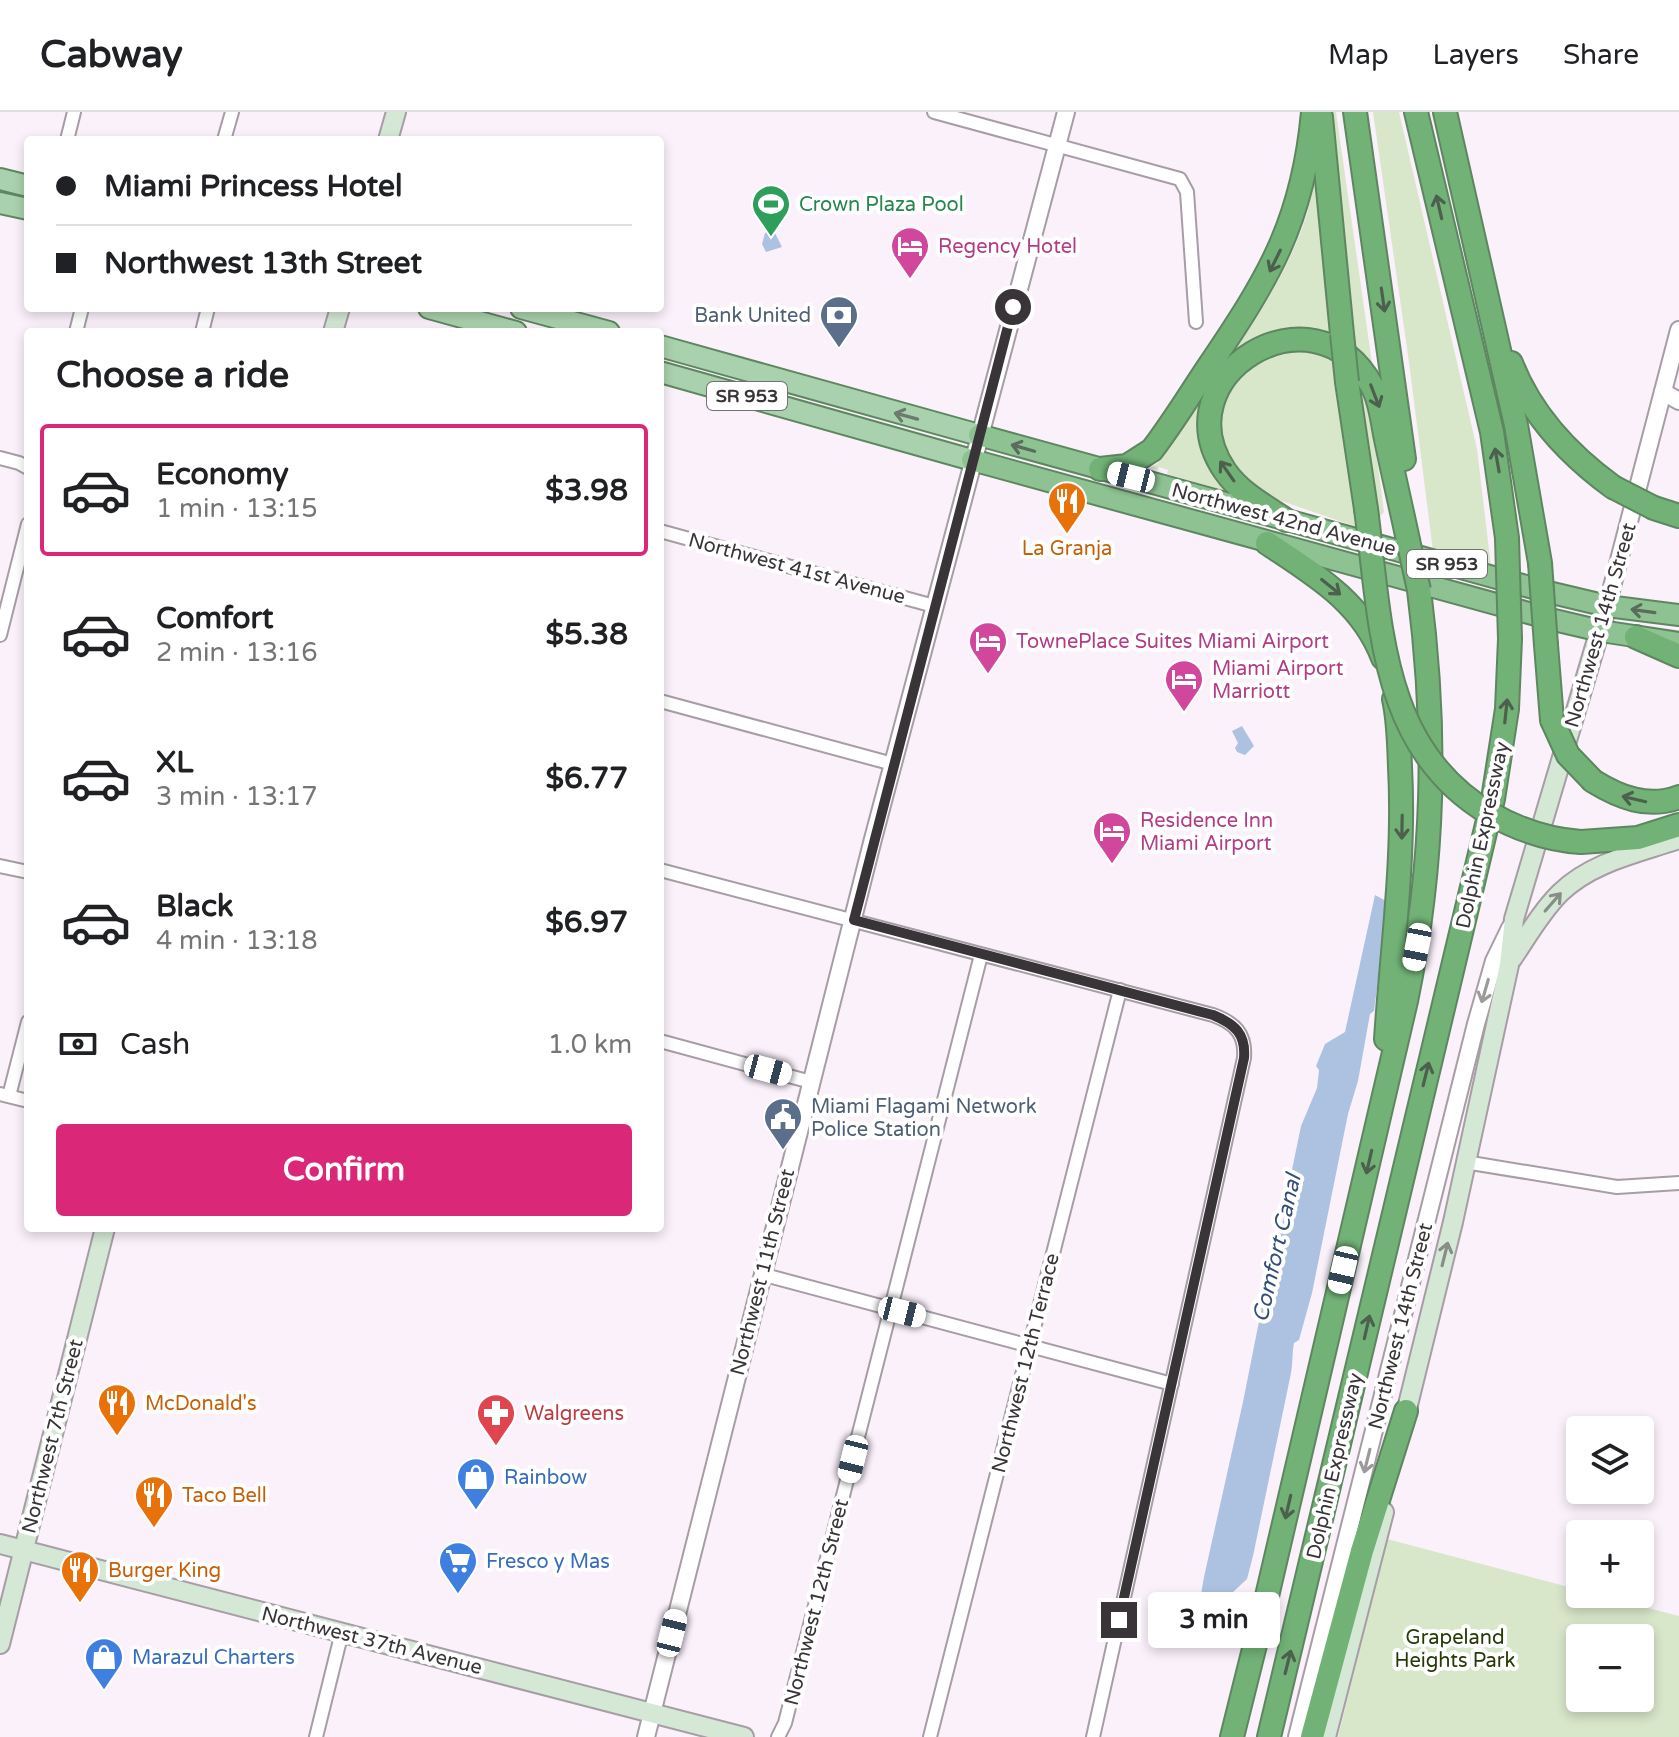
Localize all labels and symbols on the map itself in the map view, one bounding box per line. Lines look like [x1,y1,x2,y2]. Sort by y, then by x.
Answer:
sports icon: Crown Plaza Pool [750,183,792,238]
place label: Crown Plaza Pool [799,193,964,217]
one-way arrow [1430,195,1445,220]
hotel icon: Regency Hotel [889,225,931,280]
place label: Regency Hotel [938,235,1077,259]
one-way arrow [1267,248,1282,272]
one-way arrow [1376,287,1391,312]
route start [995,289,1031,325]
bank icon: Bank United [818,294,860,349]
place label: Bank United [694,304,811,328]
road number: SR 953 [707,382,787,410]
one-way arrow [1369,383,1383,408]
one-way arrow [894,408,920,423]
one-way arrow [1011,440,1037,455]
one-way arrow [1488,448,1503,474]
car [1105,460,1157,494]
one-way arrow [1219,461,1235,483]
street label: Northwest 42nd Avenue [1169,478,1399,561]
restaurant icon: La Granja [1046,480,1088,535]
street label: Northwest 14th Street [1560,520,1642,730]
street label: Northwest 41st Avenue [686,528,908,610]
place label: La Granja [1022,537,1112,561]
road number: SR 953 [1407,550,1487,578]
one-way arrow [1321,578,1341,596]
one-way arrow [1631,603,1656,618]
hotel icon: TownePlace Suites Miami Airport [967,620,1009,675]
place label: TownePlace Suites Miami Airport [1016,630,1329,654]
place label: Miami Airport Marriott [1212,657,1344,704]
hotel icon: Miami Airport Marriott [1163,658,1205,713]
one-way arrow [1499,698,1514,724]
street label: Dolphin Expressway [1451,739,1515,931]
one-way arrow [1622,791,1648,806]
place label: Residence Inn Miami Airport [1140,809,1273,856]
hotel icon: Residence Inn Miami Airport [1091,810,1133,865]
one-way arrow [1394,813,1410,840]
one-way arrow [1544,892,1562,912]
car [1401,921,1433,973]
one-way arrow [1477,978,1492,1004]
car [742,1052,794,1088]
one-way arrow [1420,1061,1435,1087]
place label: Miami Flagami Network Police Station [811,1095,1037,1142]
public building icon: Miami Flagami Network Police Station [762,1096,804,1151]
one-way arrow [1360,1149,1375,1174]
street label: Northwest 11th Street [726,1166,800,1378]
water label: Comfort Canal [1247,1169,1307,1325]
street label: Northwest 14th Street [1364,1220,1438,1432]
one-way arrow [1438,1241,1453,1267]
car [1326,1244,1360,1296]
street label: Northwest 12th Terrace [987,1251,1065,1476]
car [876,1295,928,1329]
one-way arrow [1360,1314,1375,1340]
street label: Northwest 7th Street [17,1336,89,1536]
street label: Dolphin Expressway [1302,1370,1368,1562]
restaurant icon: McDonald's [96,1382,138,1437]
place label: McDonald's [145,1392,257,1416]
pharmacy icon: Walgreens [475,1392,517,1447]
place label: Walgreens [524,1402,624,1426]
car [836,1433,870,1485]
one-way arrow [1358,1447,1373,1473]
shop icon: Rainbow [455,1456,497,1511]
place label: Rainbow [504,1466,587,1490]
restaurant icon: Taco Bell [133,1474,175,1529]
place label: Taco Bell [182,1484,267,1508]
one-way arrow [1280,1494,1295,1520]
street label: Northwest 12th Street [780,1496,854,1708]
supermarket icon: Fresco y Mas [437,1540,479,1595]
restaurant icon: Burger King [59,1549,101,1604]
place label: Fresco y Mas [486,1550,610,1574]
place label: Burger King [108,1559,221,1583]
callout: 3 min [1147,1592,1279,1648]
street label: Northwest 37th Avenue [259,1602,484,1680]
route end [1101,1602,1137,1638]
car [655,1607,689,1659]
park label: Grapeland Heights Park [1395,1626,1516,1673]
shop icon: Marazul Charters [83,1636,125,1691]
place label: Marazul Charters [132,1646,295,1670]
one-way arrow [1282,1649,1297,1675]

